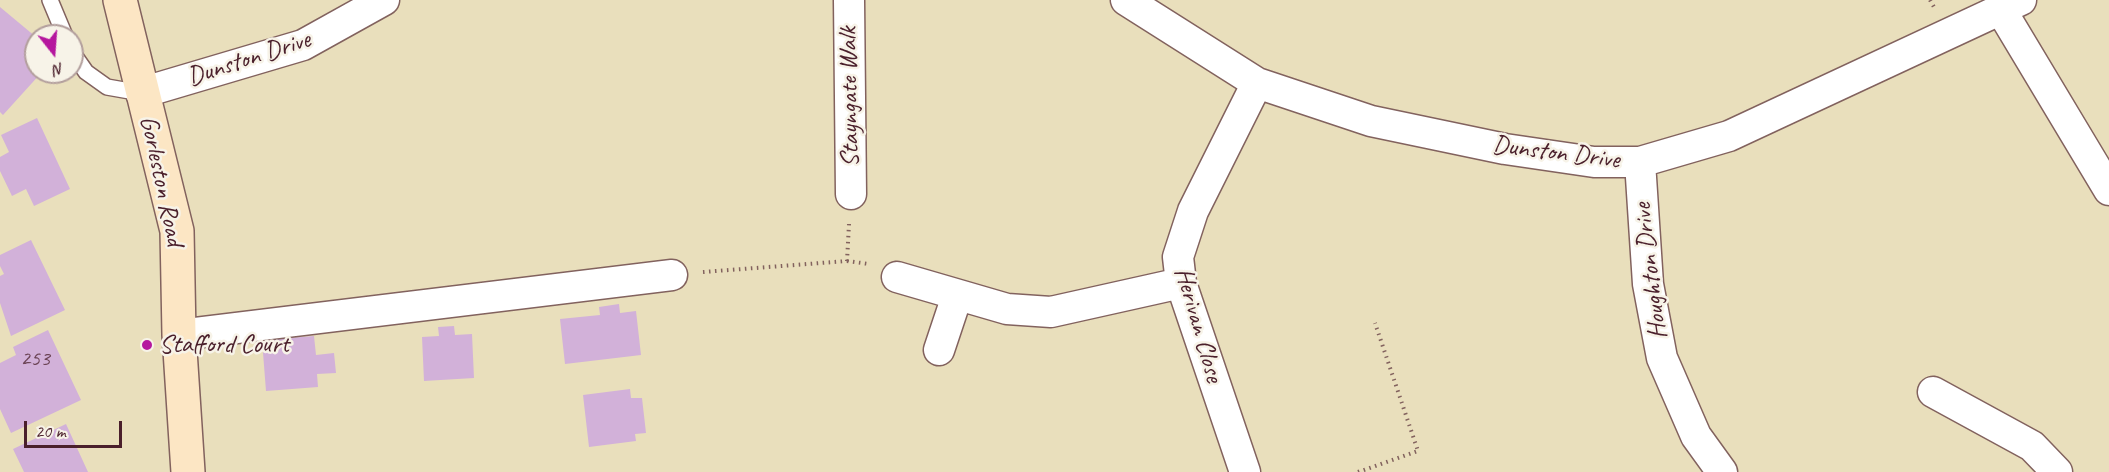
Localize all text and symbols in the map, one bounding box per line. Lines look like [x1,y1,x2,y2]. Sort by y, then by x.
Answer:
north arrow [24,24,84,84]
street label: Dunston Drive [183,24,315,94]
street label: Stayngate Walk [833,26,867,168]
text: N [51,58,66,80]
street label: Gorleston Road [132,113,190,249]
street label: Dunston Drive [1491,130,1621,176]
street label: Houghton Drive [1627,201,1675,341]
street label: Herivan Close [1167,264,1229,386]
place label: Stafford Court [159,329,289,361]
marker: Stafford Court [140,338,154,352]
house number: 253 [20,346,50,372]
scale bar [27,409,124,447]
text: 20 m [35,420,66,442]

